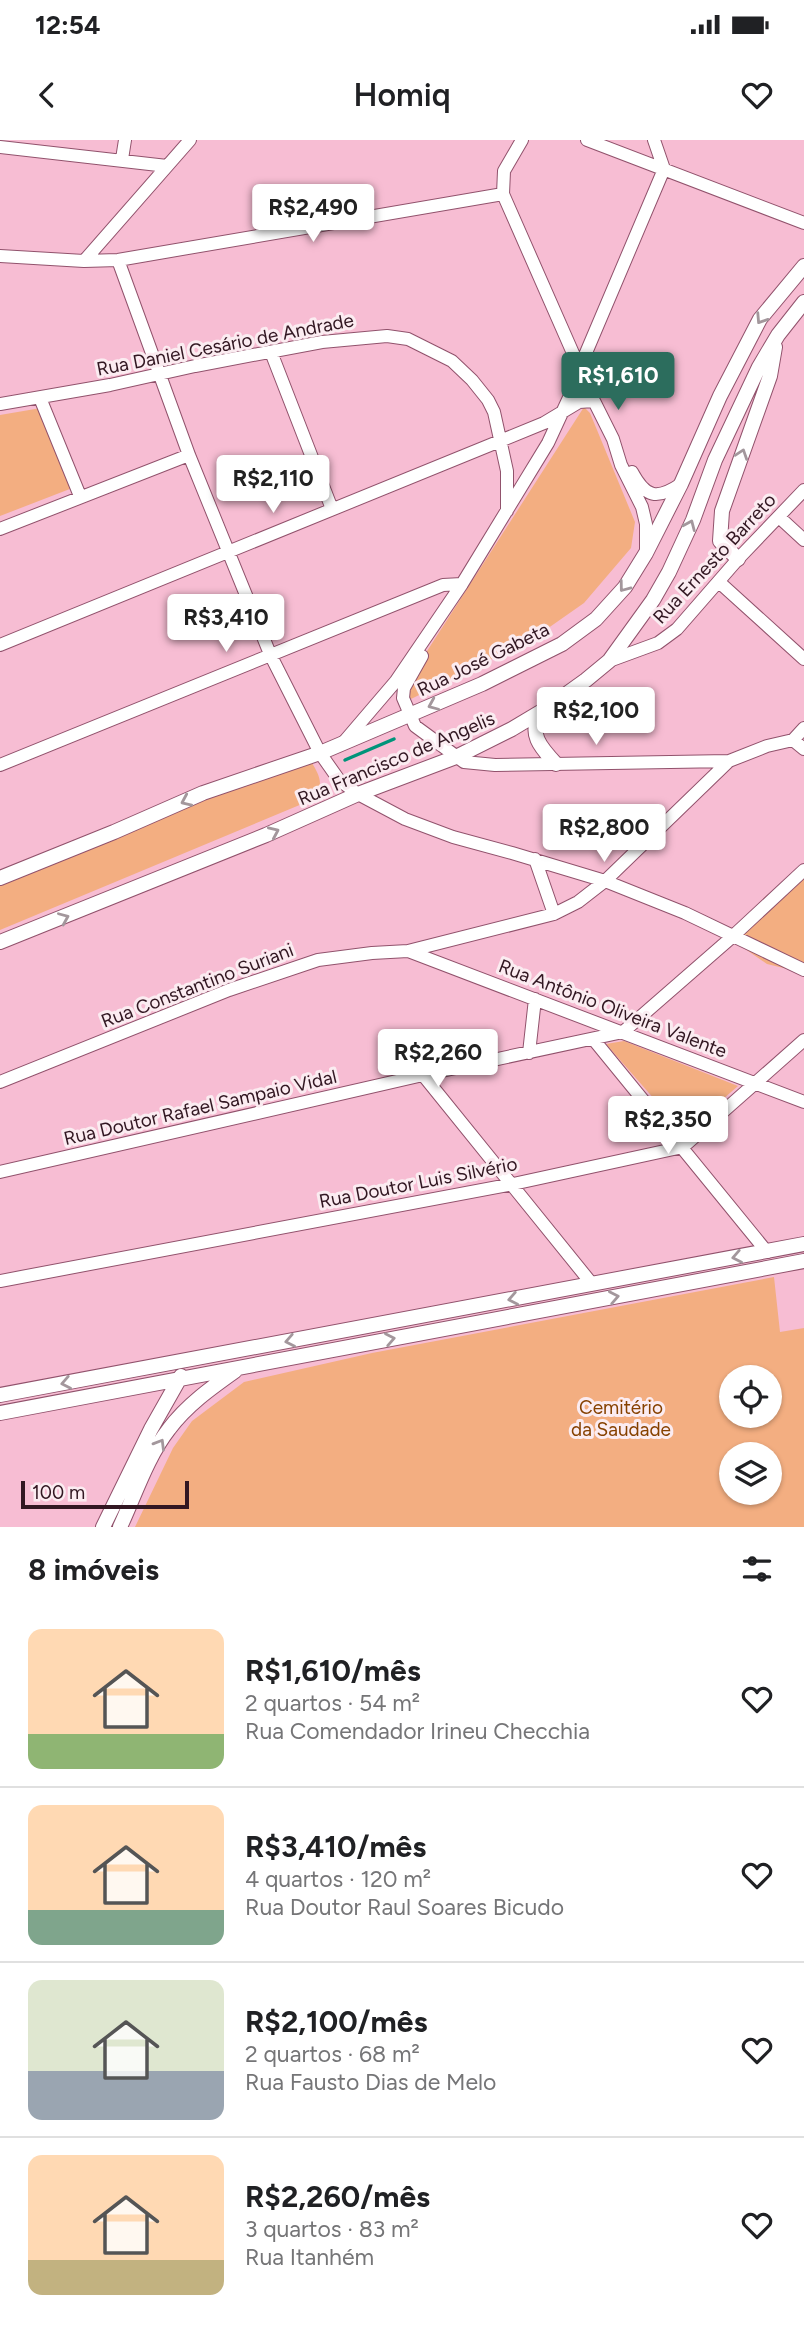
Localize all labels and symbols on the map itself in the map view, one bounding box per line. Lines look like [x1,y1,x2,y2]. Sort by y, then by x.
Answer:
pin: R$2,490 [248,184,378,244]
street label: Rua Daniel Cesário de Andrade [95,308,356,381]
one-way arrow [756,312,769,325]
pin: R$1,610 [553,352,683,412]
one-way arrow [734,448,748,460]
pin: R$2,110 [208,456,338,515]
street label: Rua Ernesto Barreto [648,488,781,628]
one-way arrow [682,520,696,532]
one-way arrow [620,579,632,591]
pin: R$3,410 [161,594,291,654]
street label: Rua José Gabeta [413,618,553,701]
pin: R$2,100 [531,688,661,747]
one-way arrow [428,697,441,711]
street label: Rua Francisco de Angelis [294,706,498,810]
one-way arrow [181,792,193,806]
pin: R$2,800 [539,804,669,864]
one-way arrow [267,826,280,840]
one-way arrow [57,912,69,926]
street label: Rua Constantino Suriani [98,938,297,1033]
street label: Rua Antônio Oliveira Valente [495,954,730,1063]
pin: R$2,260 [373,1030,503,1089]
street label: Rua Doutor Rafael Sampaio Vidal [61,1065,339,1150]
pin: R$2,350 [603,1096,733,1156]
street label: Rua Doutor Luis Silvério [317,1152,519,1213]
one-way arrow [731,1249,743,1264]
one-way arrow [508,1291,519,1306]
one-way arrow [607,1291,619,1306]
one-way arrow [284,1333,296,1348]
one-way arrow [384,1333,396,1348]
one-way arrow [60,1375,72,1390]
park label: Cemitério da Saudade [571,1396,671,1441]
one-way arrow [152,1438,165,1451]
scale bar [21,1478,189,1510]

